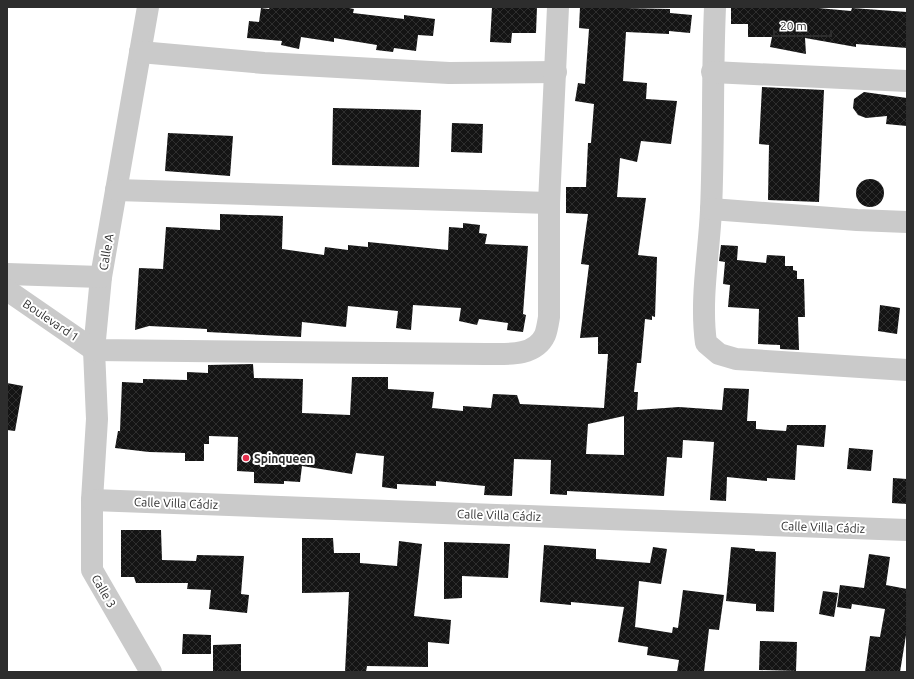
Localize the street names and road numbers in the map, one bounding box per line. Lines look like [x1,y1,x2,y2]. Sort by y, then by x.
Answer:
street label: Calle A [96,232,116,271]
street label: Boulevard 1 [21,297,81,343]
street label: Calle Villa Cádiz [134,495,219,511]
street label: Calle Villa Cádiz [457,507,542,523]
street label: Calle Villa Cádiz [781,519,866,535]
street label: Calle 3 [89,572,119,610]

